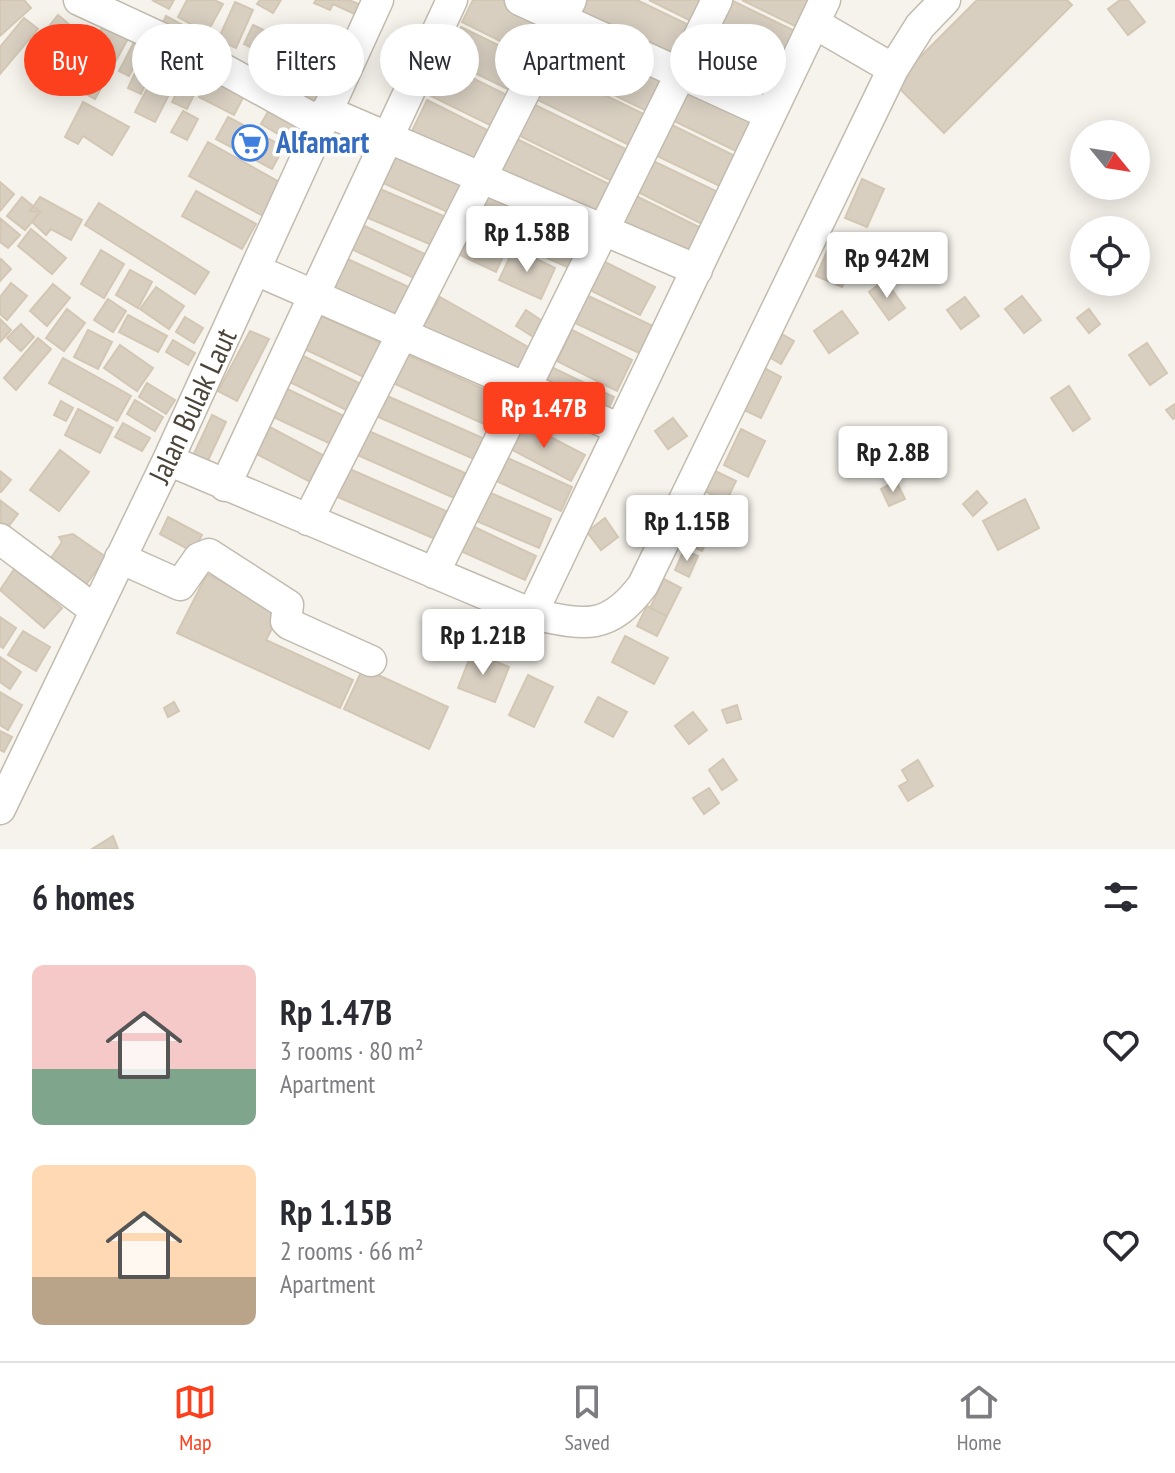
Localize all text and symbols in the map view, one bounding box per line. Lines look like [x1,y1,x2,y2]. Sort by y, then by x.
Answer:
chip: Buy [24,24,116,96]
chip: Rent [132,24,232,96]
chip: Filters [248,24,364,96]
chip: New [380,24,479,96]
chip: Apartment [495,24,654,96]
chip: House [670,24,786,96]
north arrow [1070,120,1150,200]
map controls [1070,120,1150,296]
place label: Alfamart [275,122,370,161]
supermarket icon: Alfamart [231,124,269,162]
pin: Rp 1.58B [444,206,610,274]
text: Rp 1.58B [484,215,570,248]
button: locate [1070,216,1150,296]
pin: Rp 942M [813,232,961,300]
text: Rp 942M [845,241,929,274]
street label: Jalan Bulak Laut [138,321,245,490]
pin: Rp 1.47B [461,382,627,450]
text: Rp 1.47B [501,391,587,424]
pin: Rp 2.8B [819,426,967,494]
text: Rp 2.8B [856,435,930,468]
pin: Rp 1.15B [604,495,770,563]
text: Rp 1.15B [644,504,730,537]
pin: Rp 1.21B [400,609,566,677]
text: Rp 1.21B [440,618,526,651]
text: 6 homes [32,875,135,919]
icon: filters [1099,875,1143,919]
text: Rp 1.47B [280,990,392,1034]
icon: home [96,997,192,1093]
icon: heart [1099,1023,1143,1067]
text: 3 rooms · 80 m² [280,1034,424,1067]
text: Apartment [280,1067,375,1100]
text: Rp 1.15B [280,1190,392,1234]
icon: home [96,1197,192,1293]
icon: heart [1099,1223,1143,1267]
text: 2 rooms · 66 m² [280,1234,424,1267]
text: Apartment [280,1267,375,1300]
tab: Map [173,1380,217,1456]
tab: Saved [564,1380,610,1456]
tab: Home [957,1380,1002,1456]

